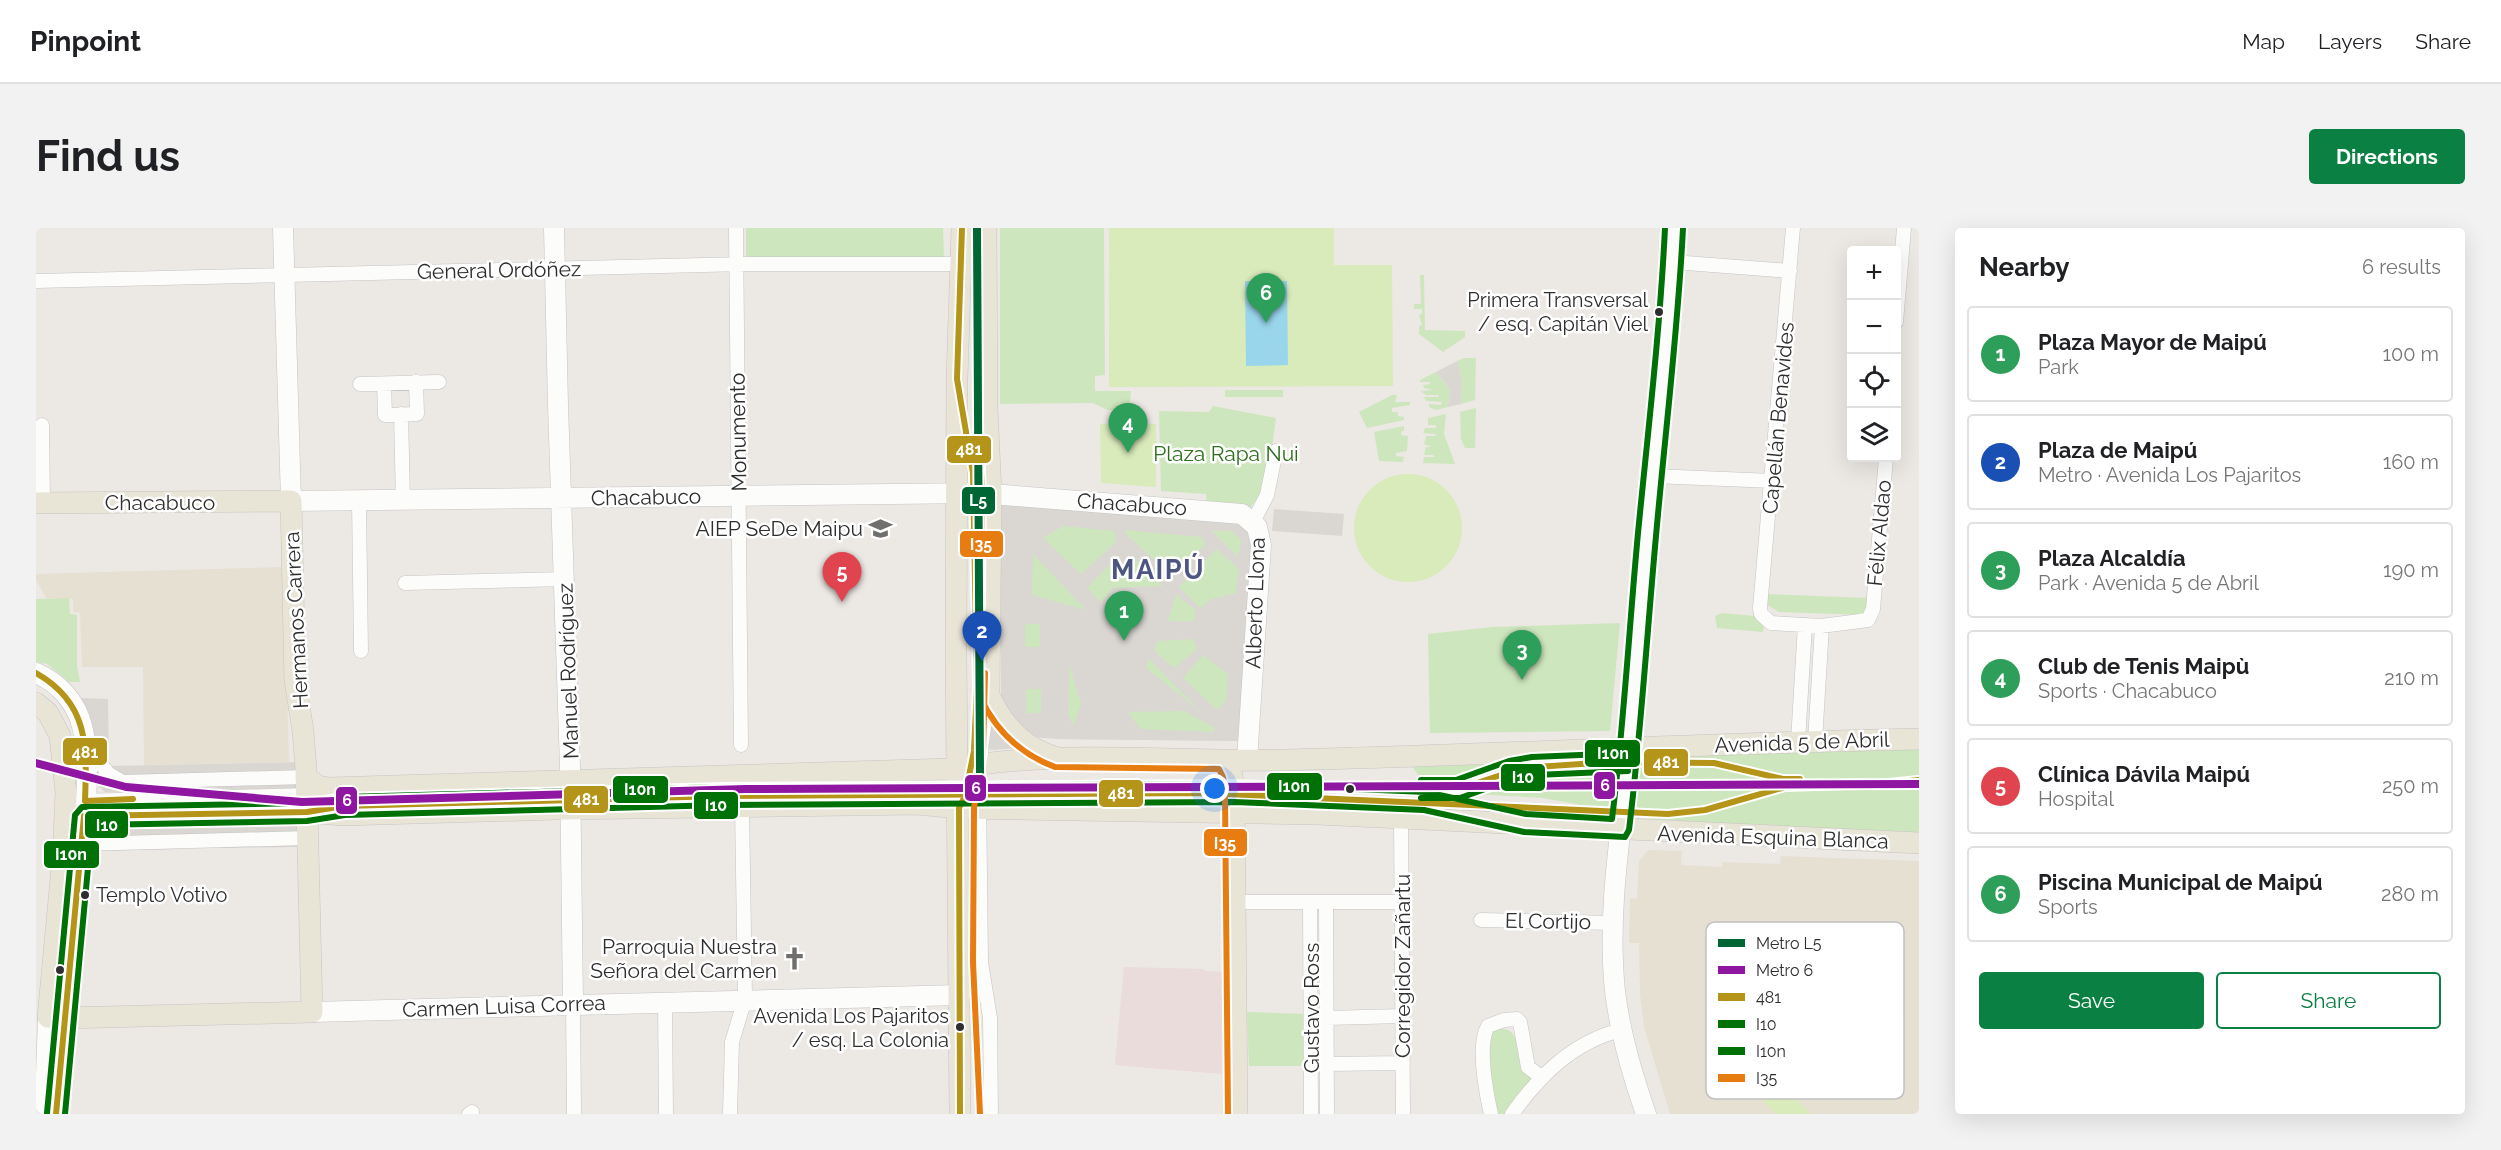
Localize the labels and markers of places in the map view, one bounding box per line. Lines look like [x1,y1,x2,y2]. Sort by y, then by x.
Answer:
pin: 6 [1246,274,1286,323]
place label: Primera Transversal / esq. Capitán Viel [1467,288,1649,336]
marker: Primera Transversal / esq. Capitán Viel [1653,306,1665,318]
pin: 4 [1108,404,1148,453]
school or university icon: AIEP SeDe Maipu [868,515,894,541]
place label: AIEP SeDe Maipu [696,516,863,541]
pin: 5 [822,552,862,602]
pin: 1 [1104,592,1144,641]
pin: 2 [962,612,1002,661]
pin: 3 [1502,630,1542,680]
unlabelled marker [1344,783,1356,795]
place label: Templo Votivo [96,883,228,907]
marker: Templo Votivo [79,889,91,901]
place label: Parroquia Nuestra Señora del Carmen [590,934,777,983]
church icon: Parroquia Nuestra Señora del Carmen [782,945,808,971]
unlabelled marker [54,964,66,976]
place label: Avenida Los Pajaritos / esq. La Colonia [753,1004,949,1052]
marker: Avenida Los Pajaritos / esq. La Colonia [954,1021,966,1033]

